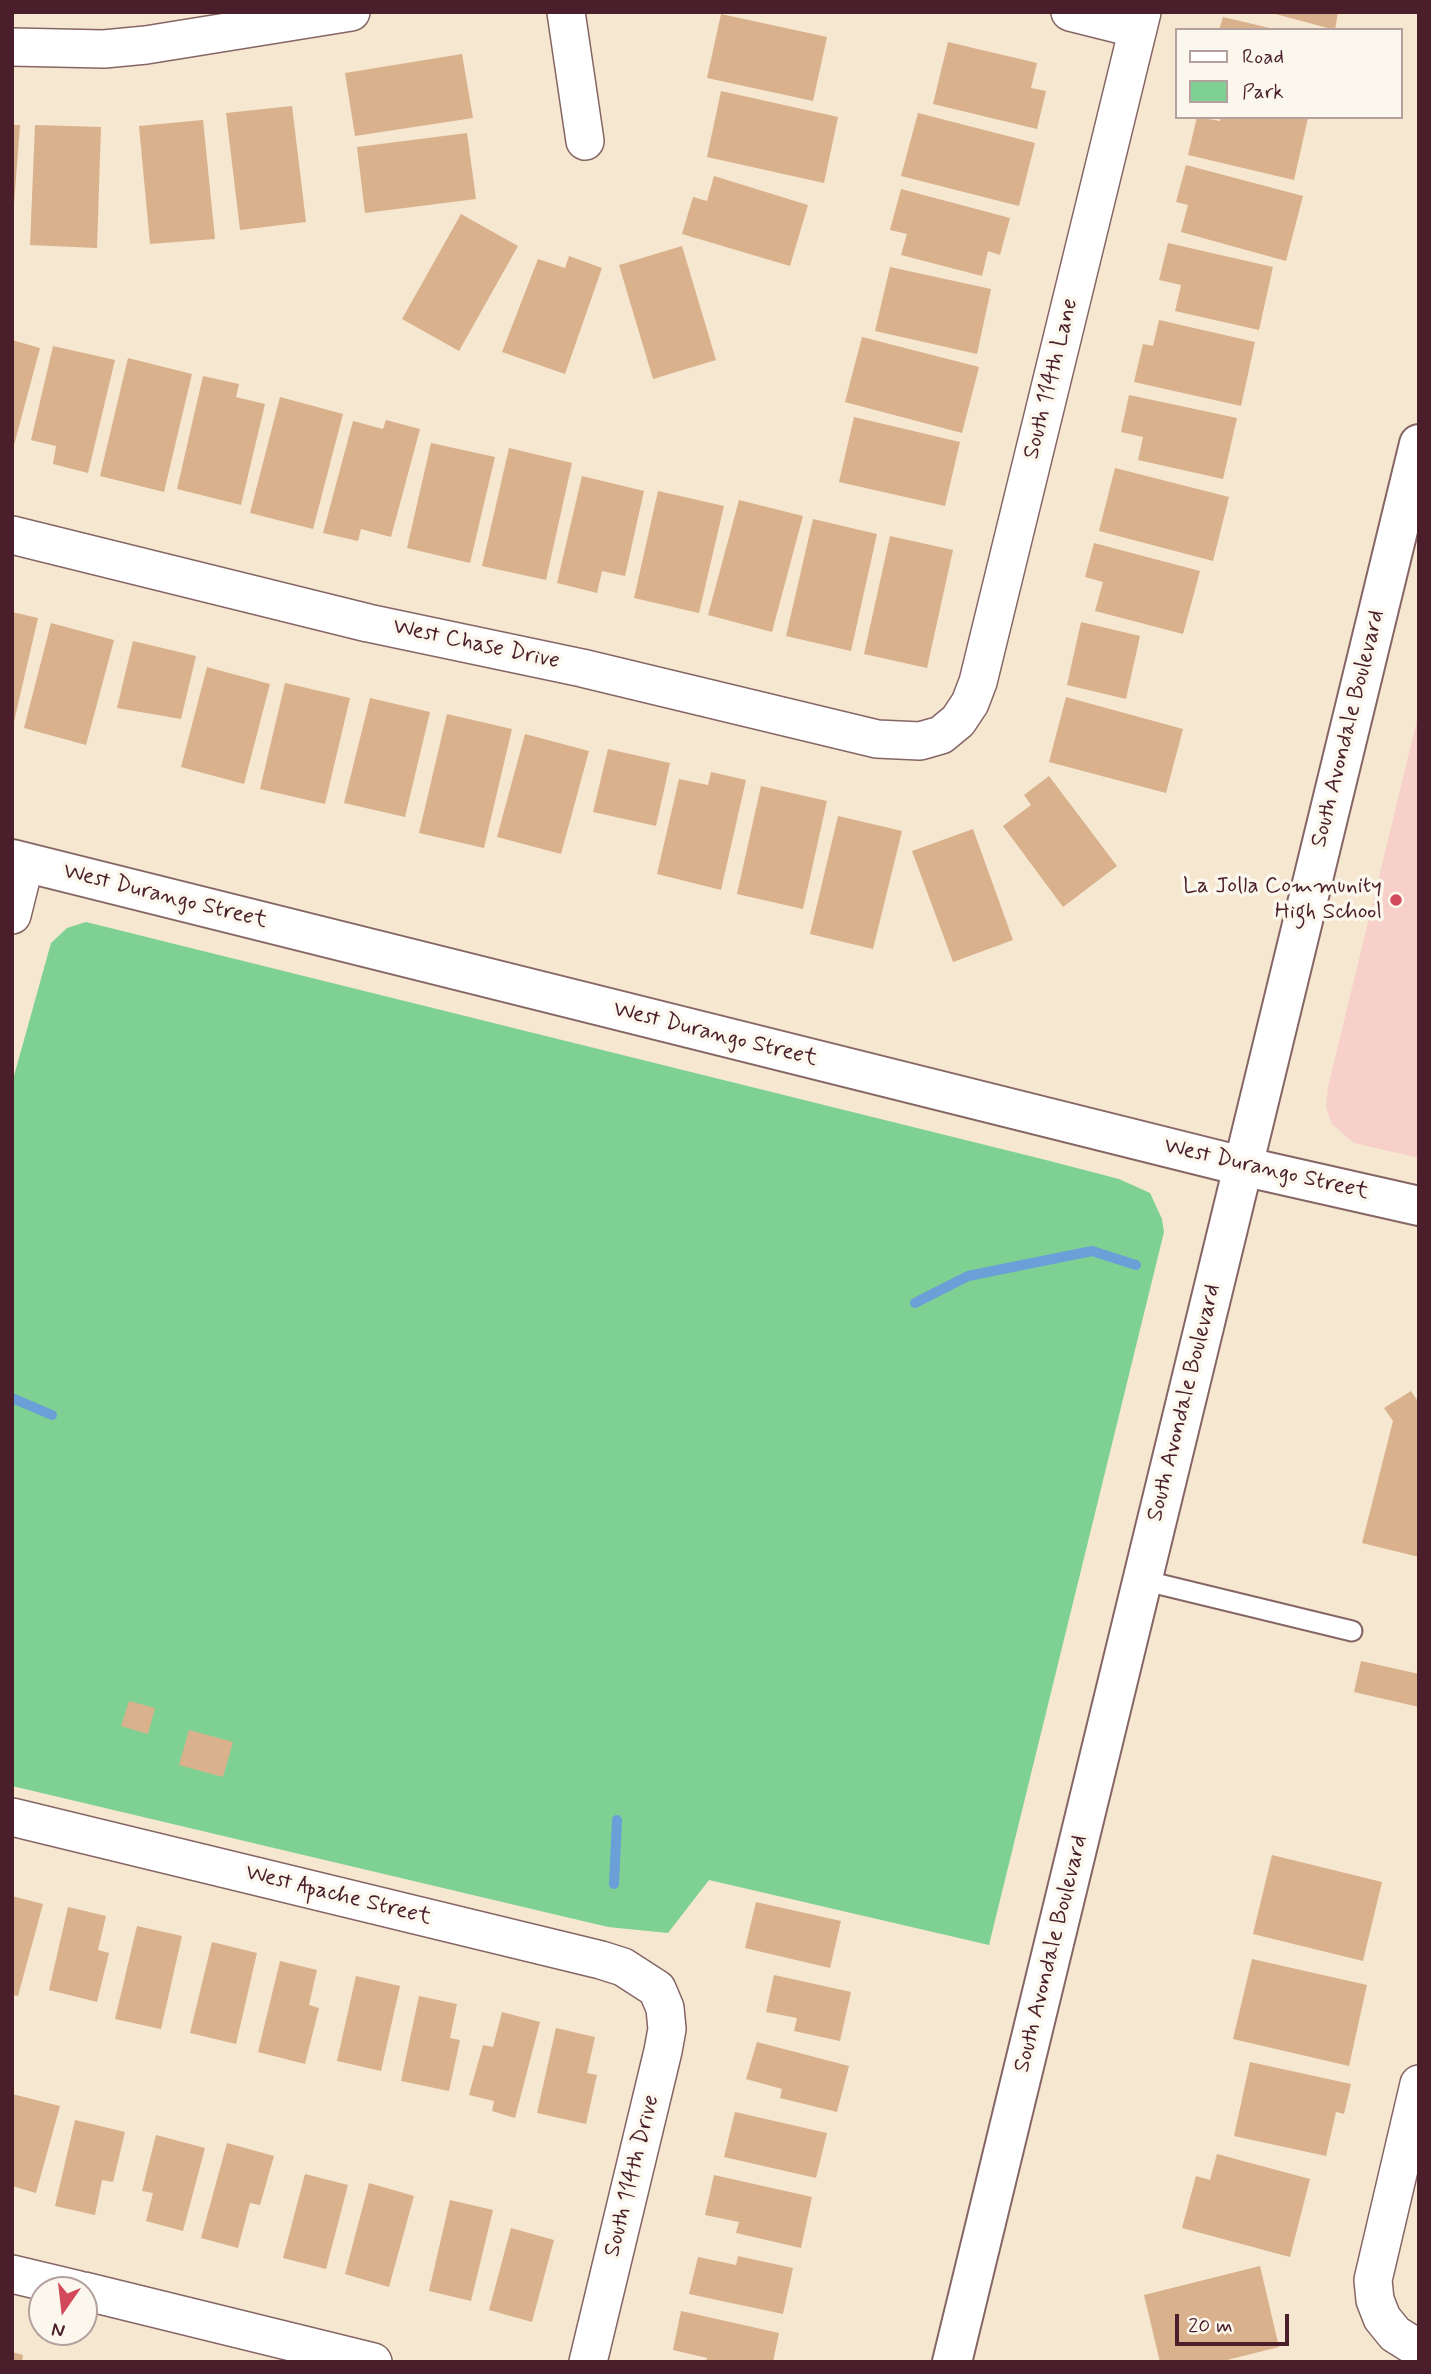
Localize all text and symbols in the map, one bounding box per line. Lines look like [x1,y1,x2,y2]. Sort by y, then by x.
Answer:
legend [1176,28,1403,119]
text: Road [1242,43,1284,71]
text: Park [1242,78,1284,106]
street label: South 114th Lane [1019,296,1085,462]
street label: South Avondale Boulevard [1306,607,1392,851]
street label: West Chase Drive [390,614,562,676]
street label: West Durango Street [60,858,270,936]
place label: La Jolla Community High School [1183,873,1382,927]
marker: La Jolla Community High School [1388,892,1404,908]
street label: West Durango Street [610,996,820,1074]
street label: West Durango Street [1161,1133,1371,1207]
street label: South Avondale Boulevard [1142,1281,1228,1525]
street label: South Avondale Boulevard [1009,1832,1095,2076]
street label: West Apache Street [242,1860,434,1932]
street label: South 114th Drive [600,2092,666,2260]
north arrow [28,2276,98,2346]
scale bar [1179,2300,1293,2344]
text: 20 m [1188,2312,1233,2340]
text: N [49,2316,67,2344]

